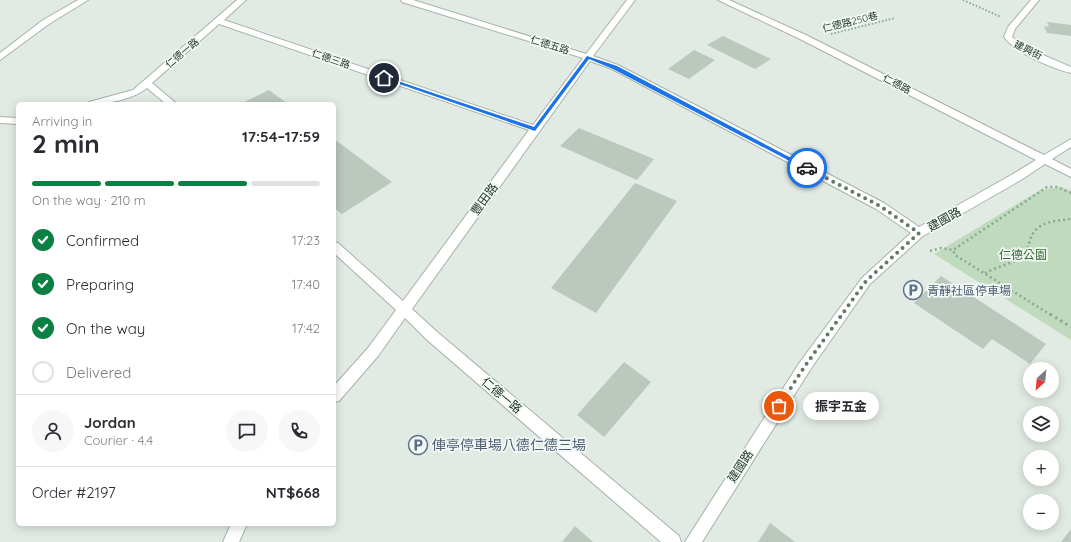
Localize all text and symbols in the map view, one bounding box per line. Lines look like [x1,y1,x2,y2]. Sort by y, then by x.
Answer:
street label: 仁德路250巷 [821,9,879,35]
street label: 仁德五路 [529,33,571,57]
street label: 仁德一路 [163,35,201,71]
street label: 建興街 [1012,38,1044,62]
street label: 仁德三路 [310,46,352,72]
pin [367,61,401,95]
icon: home [373,67,395,89]
street label: 仁德路 [881,71,913,97]
text: Arriving in [32,113,92,129]
text: 2 min [32,127,100,160]
text: 17:54–17:59 [242,127,320,146]
courier [787,148,827,188]
icon: car [796,157,818,179]
street label: 豐田路 [467,180,501,218]
text: On the way · 210 m [32,192,146,208]
street label: 建國路 [925,204,963,234]
icon: check [32,229,54,251]
text: Confirmed [66,231,139,250]
text: 17:23 [292,232,320,248]
park label: 仁德公園 [999,247,1047,262]
icon: check [32,273,54,295]
text: Preparing [66,275,134,294]
text: 17:40 [292,276,320,292]
parking icon: 青靜社區停車場 [902,279,924,301]
place label: 青靜社區停車場 [927,283,1011,298]
icon: check [32,317,54,339]
text: On the way [66,319,145,338]
text: 17:42 [292,320,320,336]
north arrow [1023,362,1059,398]
map controls [1023,362,1059,530]
text: Delivered [66,363,131,382]
street label: 仁德一路 [479,374,525,416]
pin [762,389,796,423]
callout: 振宇五金 [803,392,879,420]
icon: bag [768,395,790,417]
text: 振宇五金 [815,398,867,414]
button: layers [1023,406,1059,442]
button: person [32,410,74,452]
button: chat [226,410,268,452]
button: phone [278,410,320,452]
text: Jordan [84,413,136,432]
text: Courier · 4.4 [84,432,153,448]
parking icon: 俥亭停車場八德仁德三場 [407,434,429,456]
place label: 俥亭停車場八德仁德三場 [432,436,586,454]
street label: 建國路 [724,447,756,485]
button: + [1023,450,1059,486]
text: Order #2197 [32,483,116,502]
text: NT$668 [266,483,320,502]
button: − [1023,494,1059,530]

